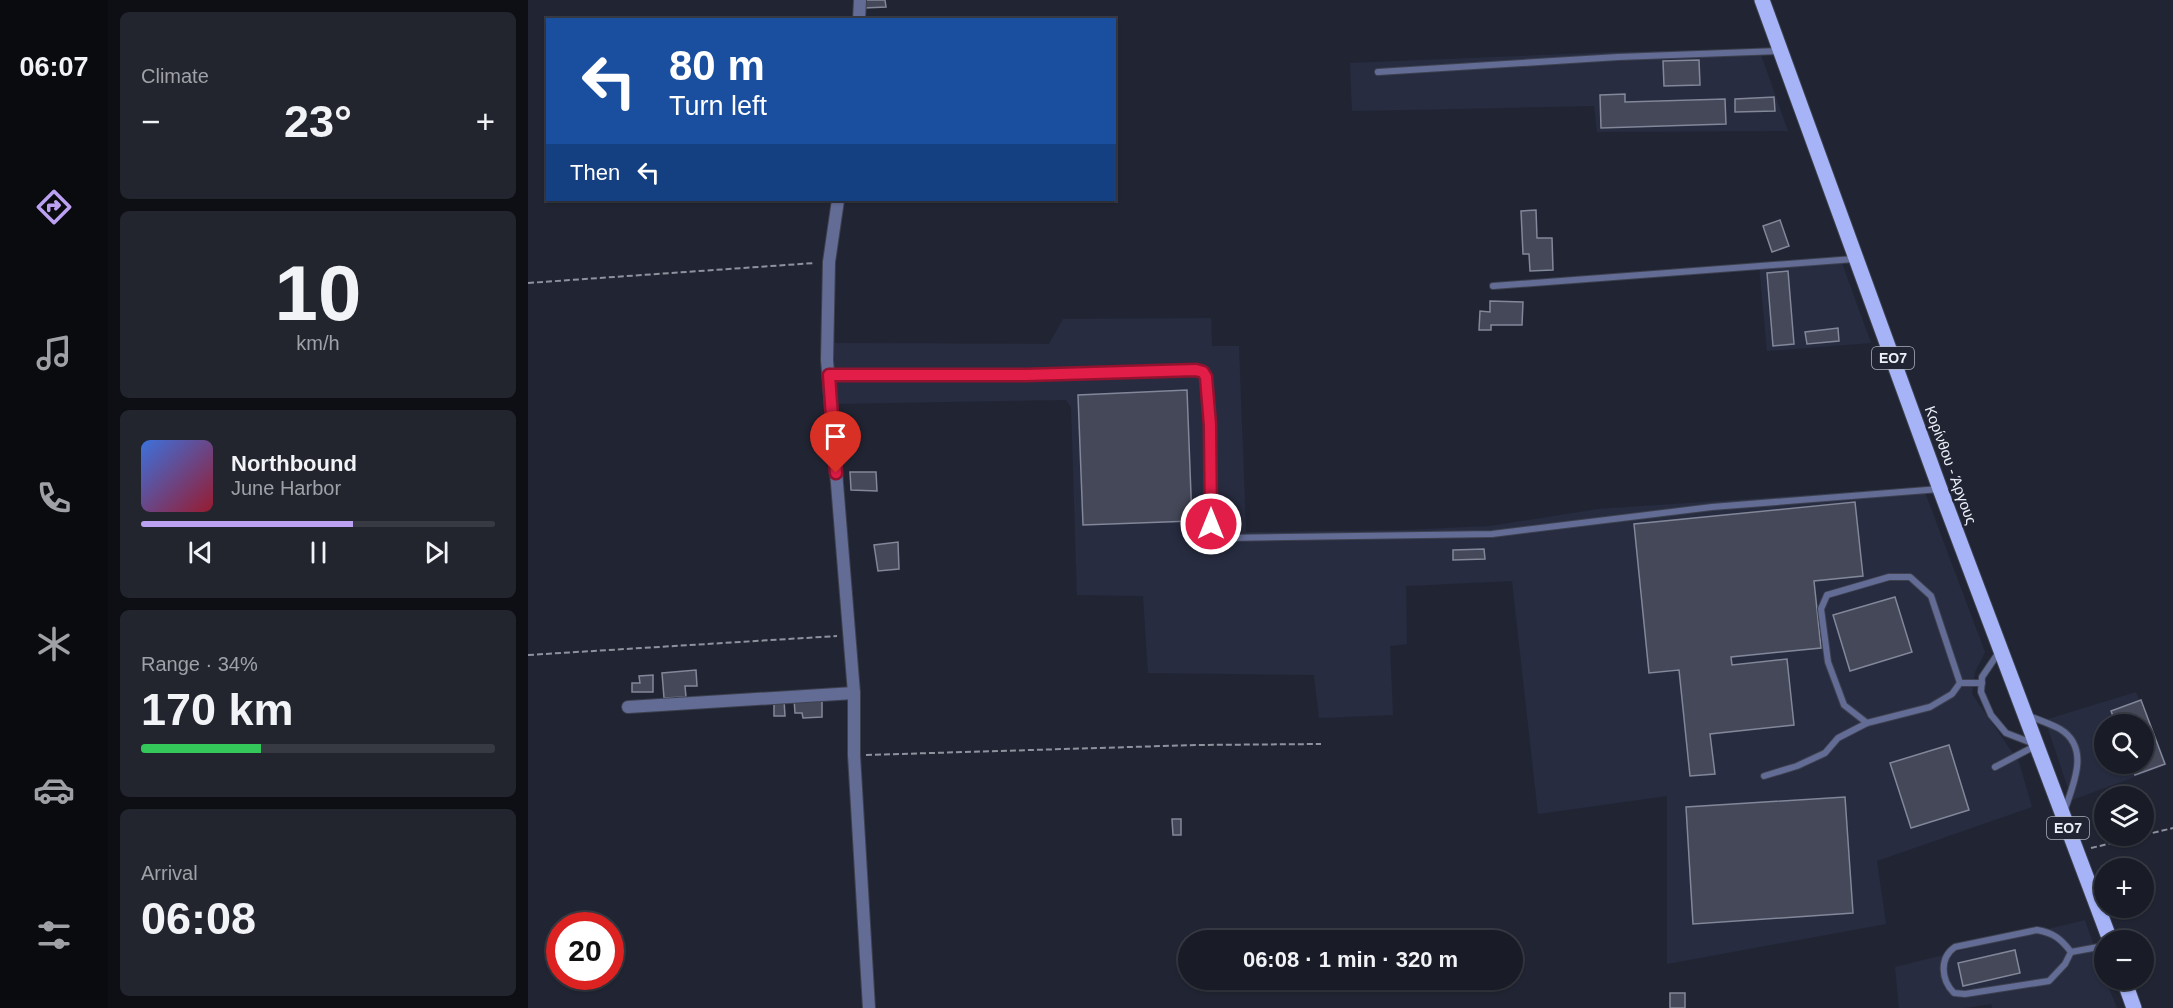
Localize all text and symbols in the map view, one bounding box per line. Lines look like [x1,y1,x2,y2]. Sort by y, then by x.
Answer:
icon: left [570,42,648,120]
text: 80 m [669,42,765,89]
text: 06:07 [19,52,89,82]
text: Climate [141,65,209,87]
text: Turn left [669,91,767,121]
text: 23° [284,96,352,147]
text: − [141,103,160,140]
text: + [476,103,495,140]
icon: left [632,156,665,189]
text: Then [570,160,620,185]
icon: directions [33,186,75,228]
text: 10 [275,249,361,337]
icon: music [33,332,75,374]
text: km/h [296,332,340,354]
road number: ΕΟ7 [1872,347,1914,369]
street label: Κορίνθου - Άργους [1922,403,1980,527]
pin [810,411,861,473]
icon: arrive [819,420,852,453]
text: Northbound [231,451,357,476]
icon: phone [33,477,75,519]
text: June Harbor [231,477,341,499]
position arrow [1179,492,1243,556]
icon: previous [184,536,217,569]
icon: pause [302,536,335,569]
icon: next [420,536,453,569]
icon: climate [33,623,75,665]
text: Range · 34% [141,653,258,675]
text: 170 km [141,684,294,735]
map controls [2094,714,2154,990]
button: search [2094,714,2154,774]
icon: car [33,769,75,811]
button: layers [2094,786,2154,846]
road number: ΕΟ7 [2047,817,2089,839]
button: + [2094,858,2154,918]
text: Arrival [141,862,198,884]
text: 06:08 [141,893,256,944]
speed limit sign: 20 [546,912,624,990]
icon: filters [33,914,75,956]
button: − [2094,930,2154,990]
text: 06:08 · 1 min · 320 m [1243,947,1458,972]

